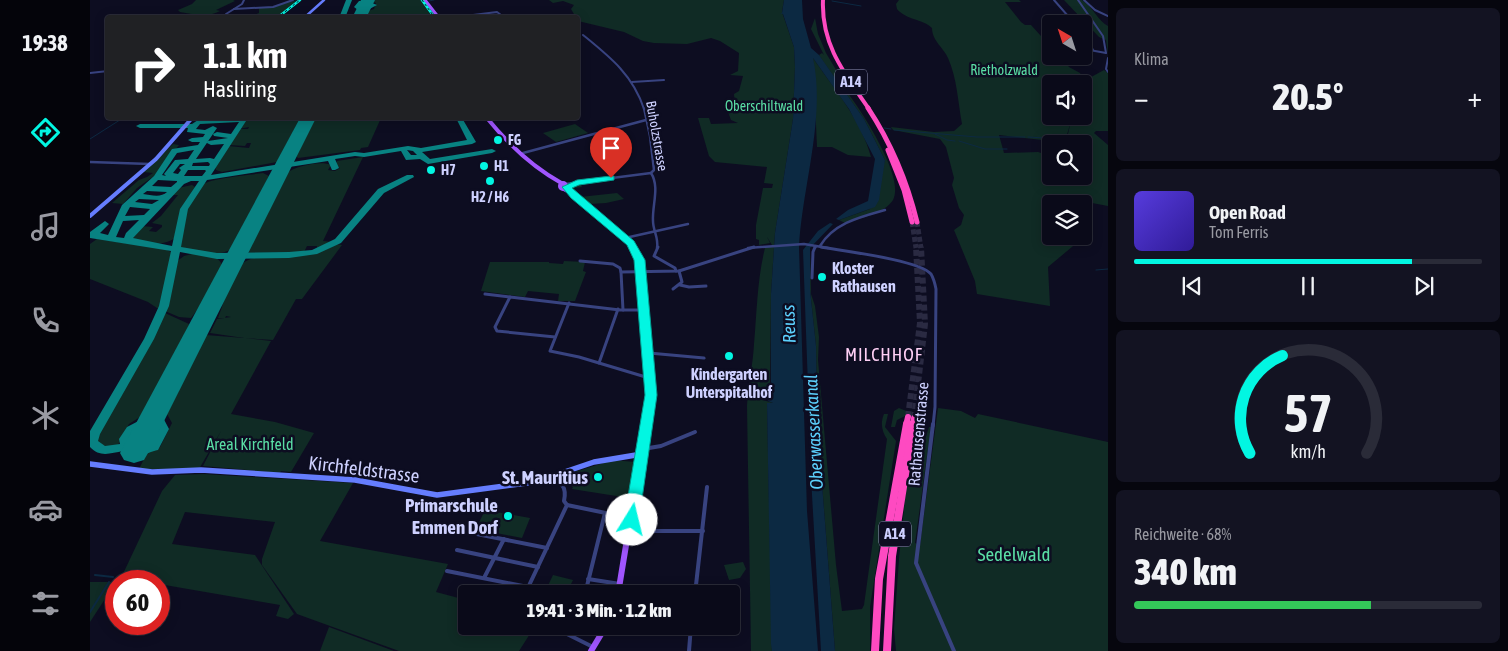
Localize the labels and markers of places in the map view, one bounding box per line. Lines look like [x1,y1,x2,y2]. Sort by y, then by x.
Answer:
pin [590,127,632,178]
place label: FG [508,132,522,148]
marker: FG [492,134,504,146]
place label: H1 [494,158,509,174]
marker: H1 [478,160,490,172]
place label: H7 [441,162,456,178]
marker: H7 [425,164,437,176]
marker: H2 / H6 [484,175,496,187]
place label: H2 / H6 [471,189,509,205]
place label: Kloster Rathausen [832,259,896,295]
marker: Kloster Rathausen [816,271,828,283]
marker: Kindergarten Unterspitalhof [723,350,735,362]
place label: Kindergarten Unterspitalhof [686,365,773,401]
place label: St. Mauritius [502,466,588,488]
marker: St. Mauritius [592,471,604,483]
place label: Primarschule Emmen Dorf [405,494,499,538]
marker: Primarschule Emmen Dorf [502,510,514,522]

